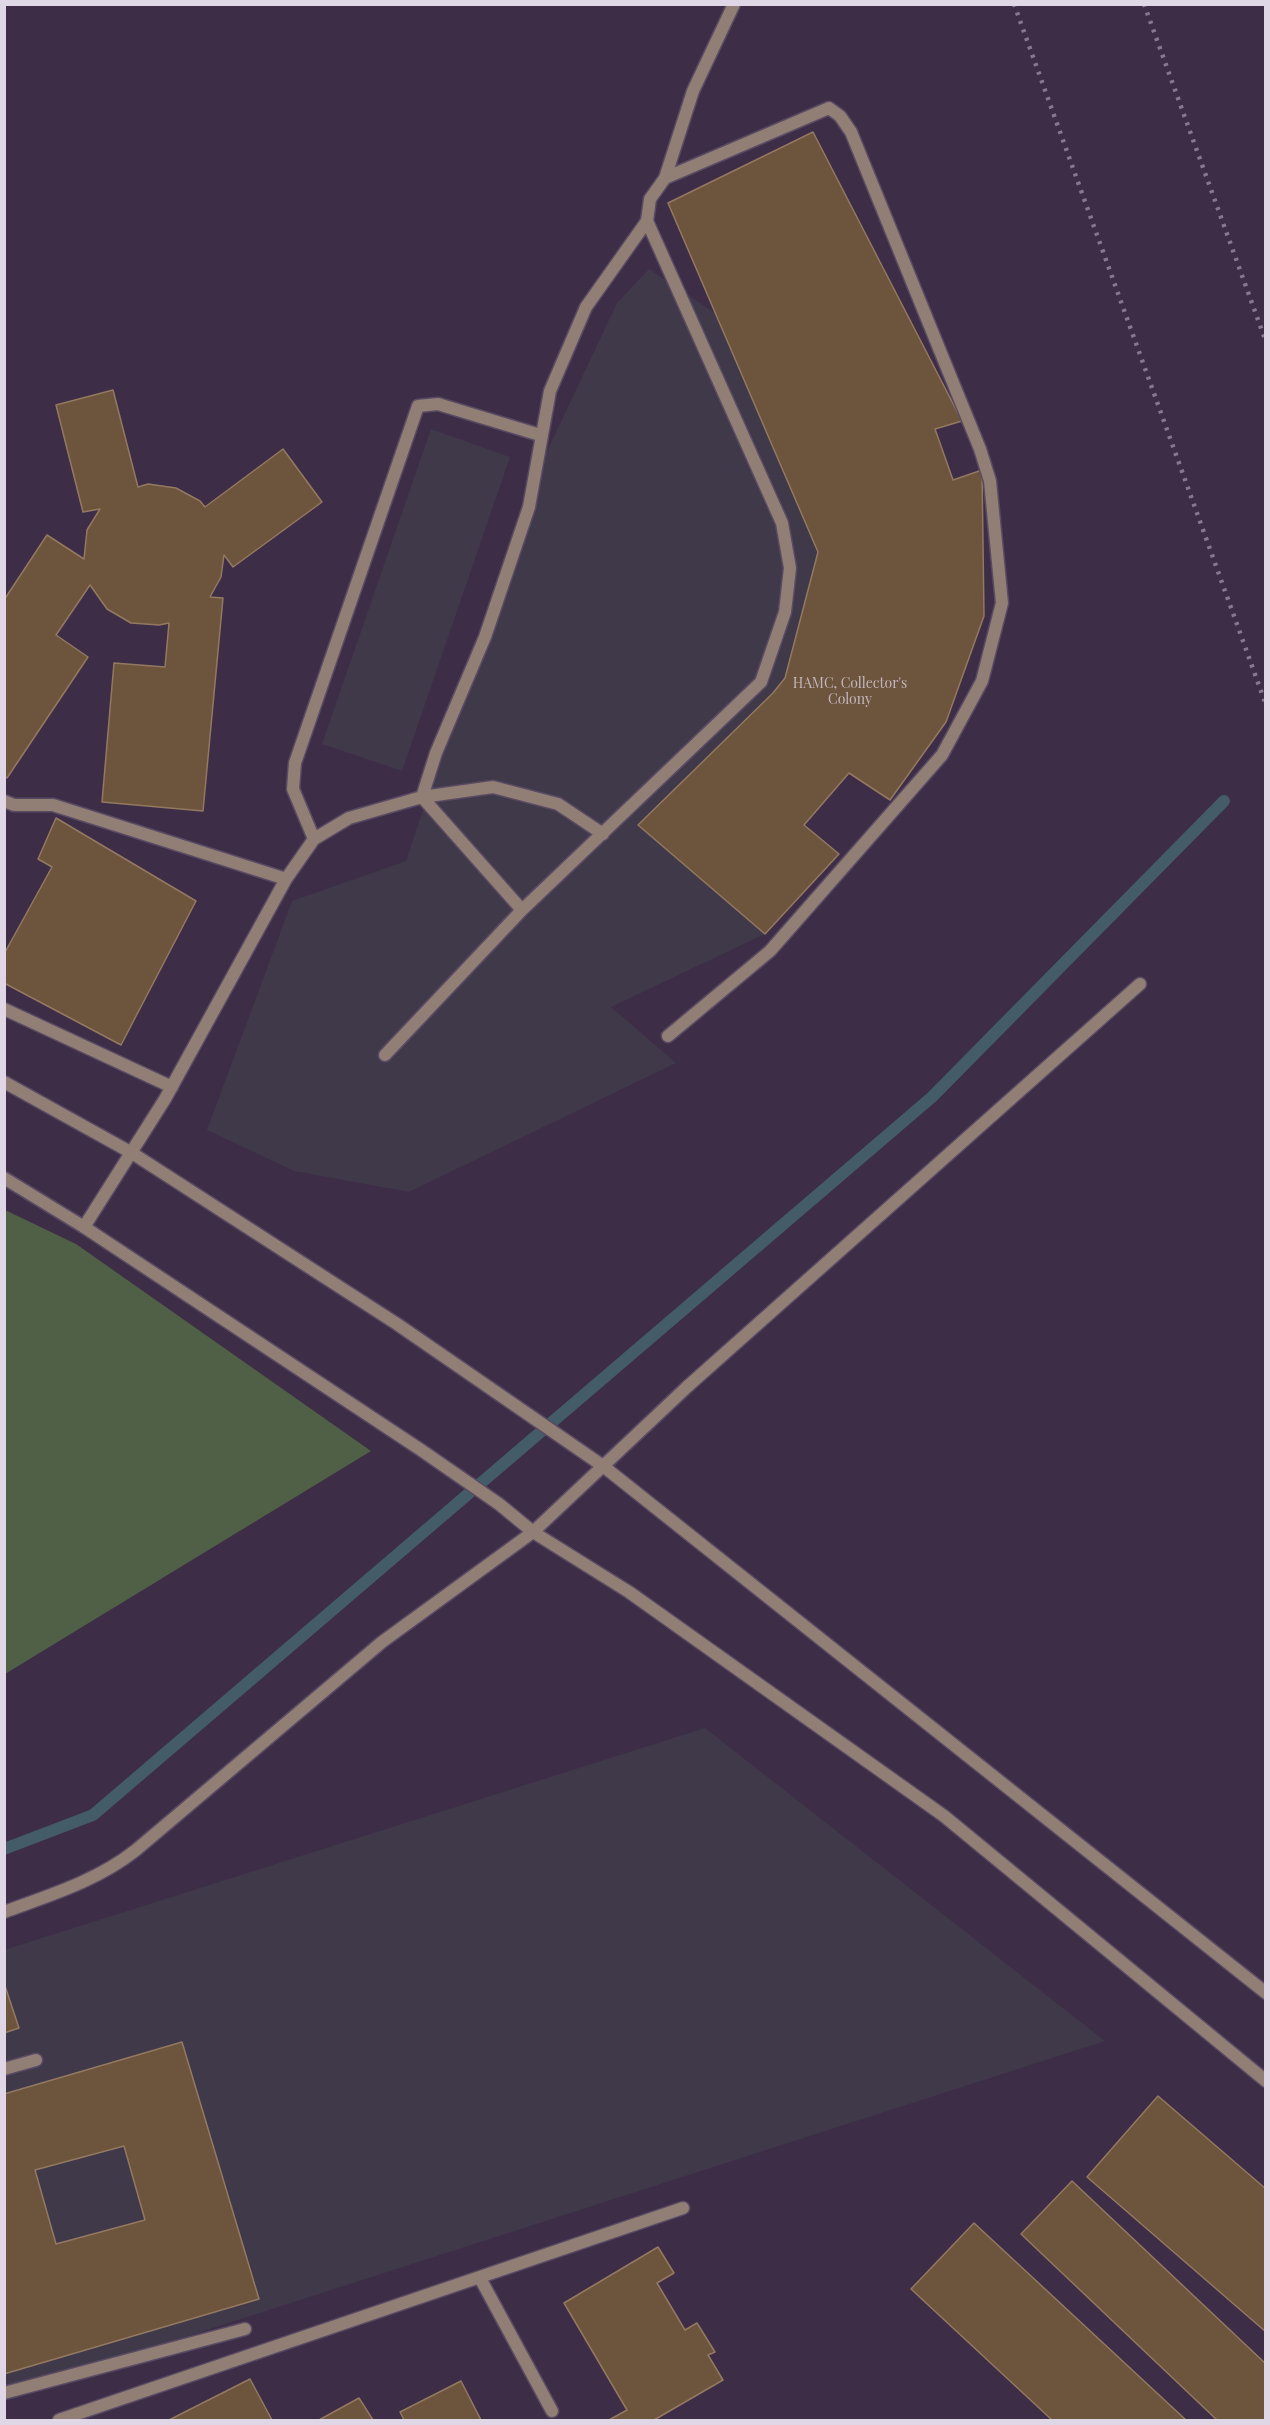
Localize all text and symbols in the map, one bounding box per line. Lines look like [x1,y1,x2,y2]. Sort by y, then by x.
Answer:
house number: HAMC, Collector's Colony [793,676,907,708]

